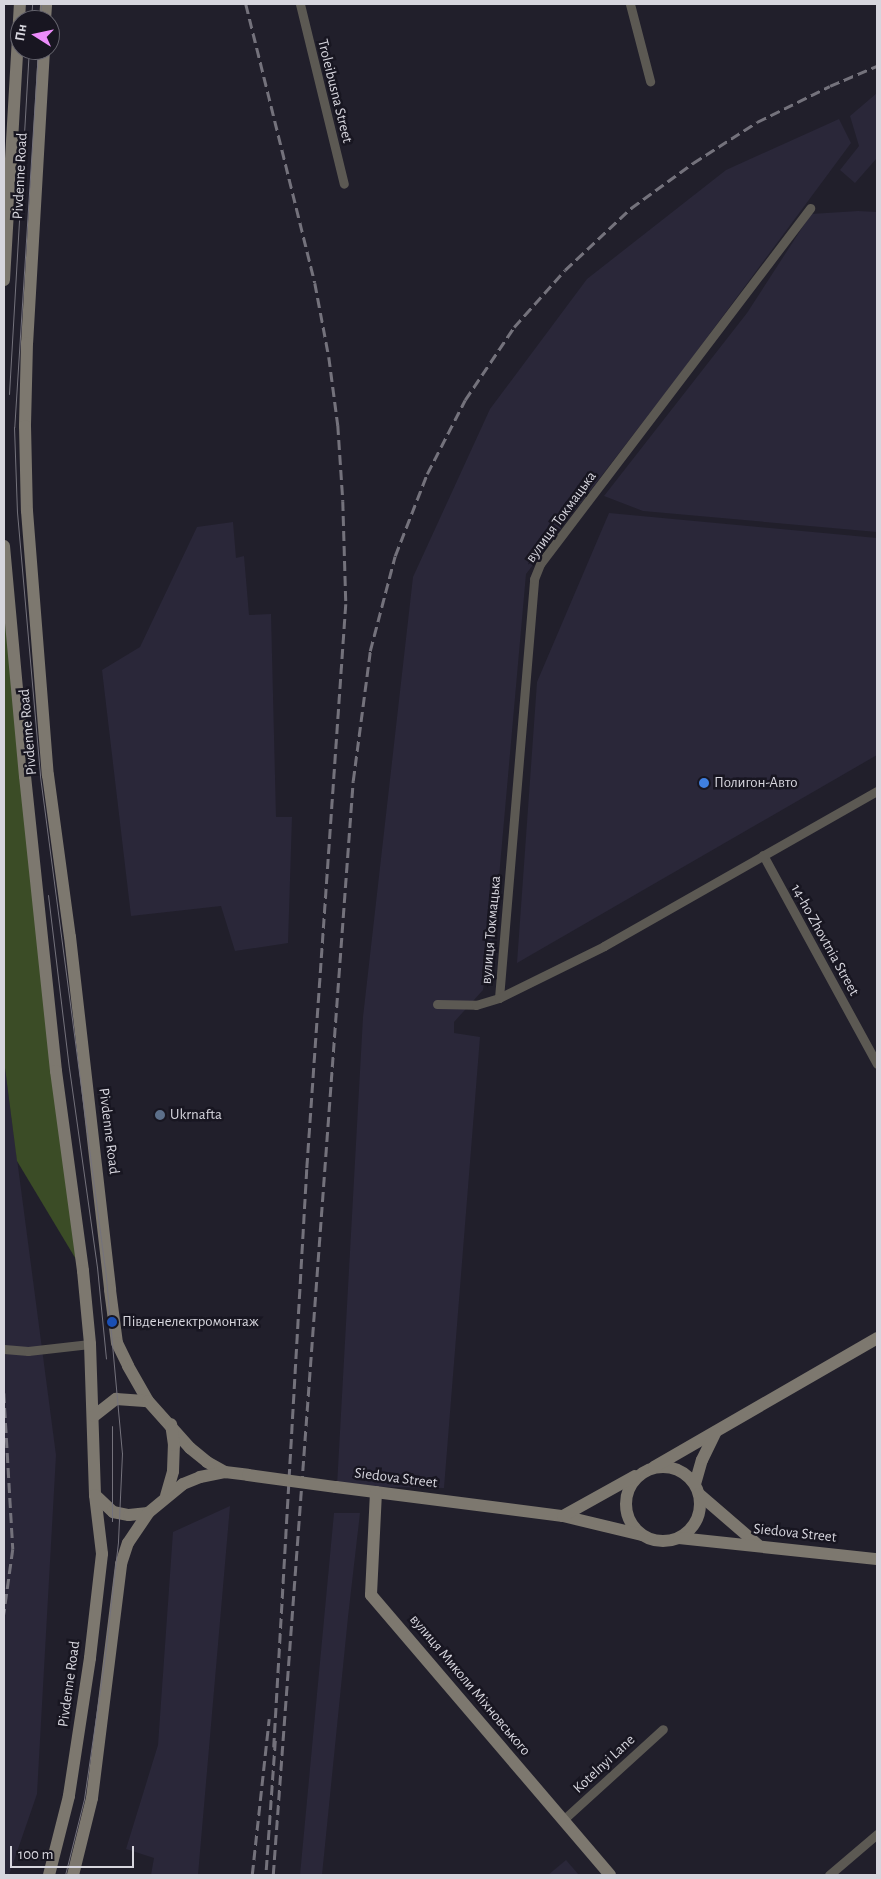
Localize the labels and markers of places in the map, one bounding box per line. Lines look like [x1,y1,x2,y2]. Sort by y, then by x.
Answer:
place label: Полигон-Авто [714,774,797,792]
marker: Полигон-Авто [698,777,710,789]
place label: Ukrnafta [170,1106,222,1124]
marker: Ukrnafta [154,1109,166,1121]
place label: Південелектромонтаж [122,1313,259,1331]
marker: Південелектромонтаж [106,1316,118,1328]

